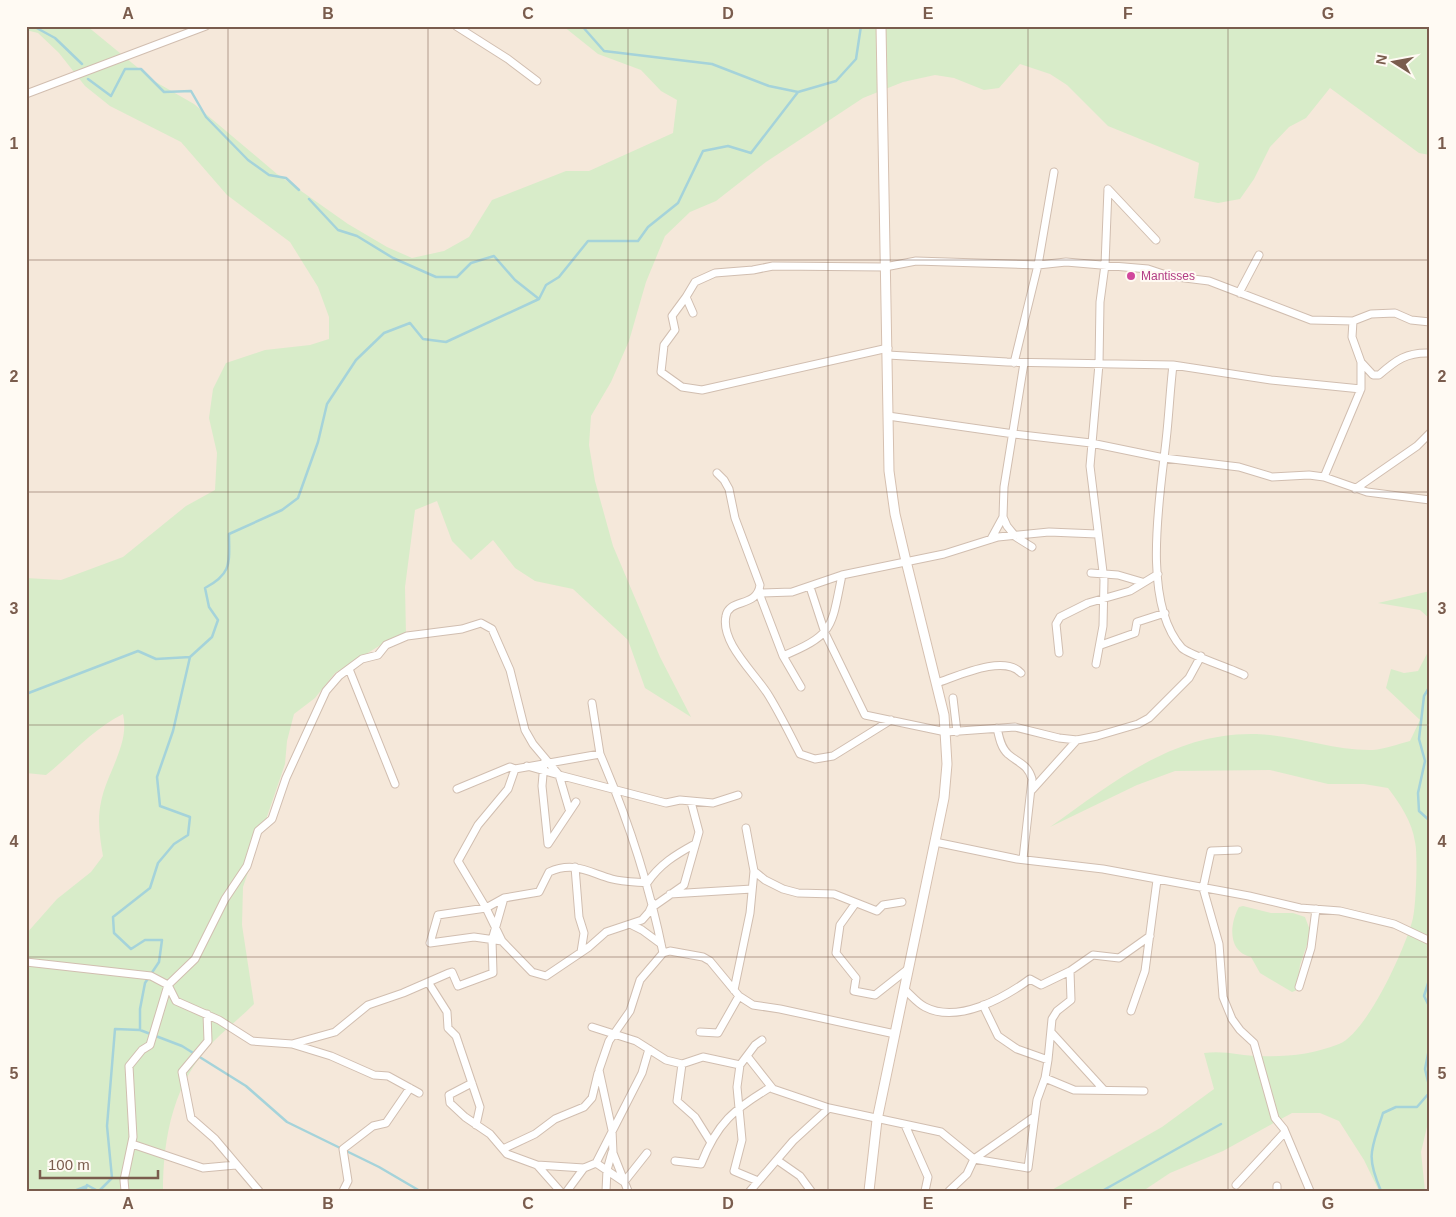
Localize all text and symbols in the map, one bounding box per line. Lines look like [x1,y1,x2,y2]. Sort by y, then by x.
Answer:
text: A [122,5,134,22]
text: B [322,5,334,22]
text: C [522,5,534,22]
text: D [722,5,734,22]
text: E [923,5,934,22]
text: F [1123,5,1133,22]
text: G [1322,5,1334,22]
north arrow [1368,38,1418,88]
text: N [1372,53,1390,66]
text: 1 [10,135,19,152]
text: 1 [1438,135,1447,152]
place label: Mantisses [1141,269,1195,283]
marker: Mantisses [1125,270,1137,282]
text: 2 [10,368,19,385]
text: 2 [1438,368,1447,385]
text: 3 [10,600,19,617]
text: 3 [1438,600,1447,617]
text: 4 [10,833,19,850]
text: 4 [1438,833,1447,850]
text: 5 [10,1065,19,1082]
text: 5 [1438,1065,1447,1082]
scale bar [40,1147,158,1179]
text: 100 m [48,1156,90,1173]
text: A [122,1195,134,1212]
text: B [322,1195,334,1212]
text: C [522,1195,534,1212]
text: D [722,1195,734,1212]
text: E [923,1195,934,1212]
text: F [1123,1195,1133,1212]
text: G [1322,1195,1334,1212]

